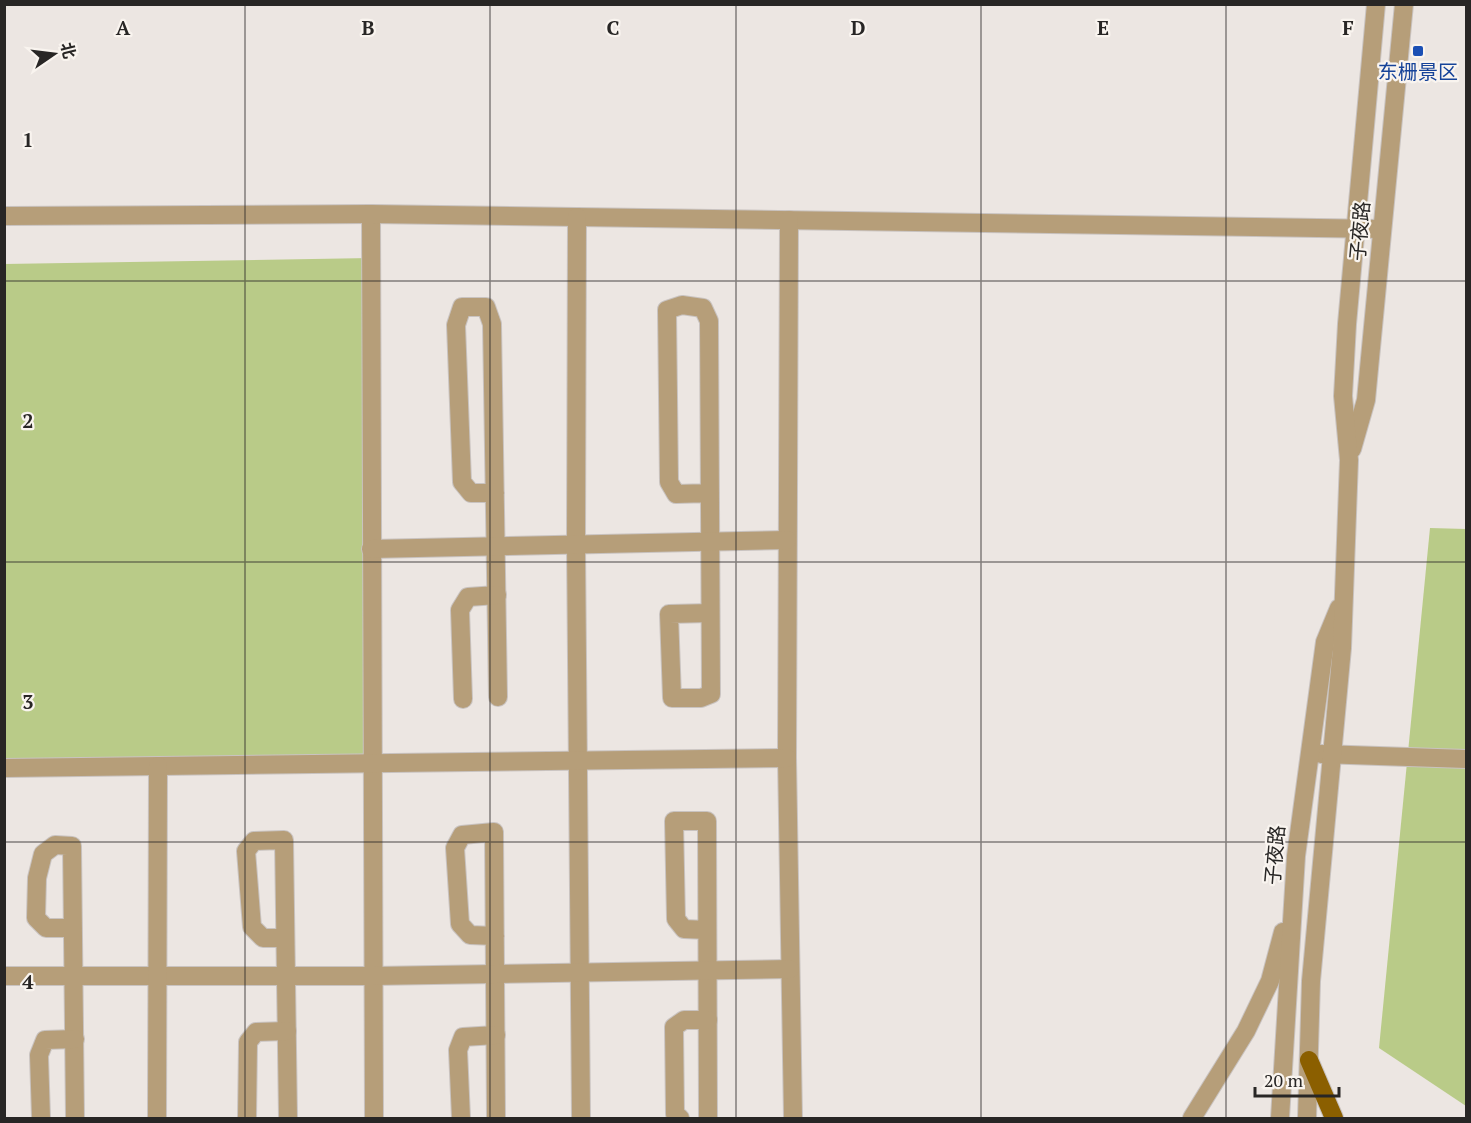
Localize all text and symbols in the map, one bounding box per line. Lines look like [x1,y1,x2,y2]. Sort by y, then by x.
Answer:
text: A [116,14,131,41]
text: B [362,14,375,41]
text: C [606,14,620,41]
text: D [851,14,865,41]
text: E [1097,14,1109,41]
text: F [1342,14,1354,41]
north arrow [24,24,84,84]
text: 北 [56,40,81,61]
marker: 东栅景区 [1411,44,1425,58]
place label: 东栅景区 [1378,58,1458,85]
text: 1 [22,126,34,153]
street label: 子夜路 [1343,200,1376,262]
text: 2 [22,407,34,434]
text: 3 [22,688,34,715]
street label: 子夜路 [1258,824,1291,886]
text: 4 [22,968,34,995]
scale bar [1255,1060,1339,1098]
text: 20 m [1264,1068,1304,1092]

